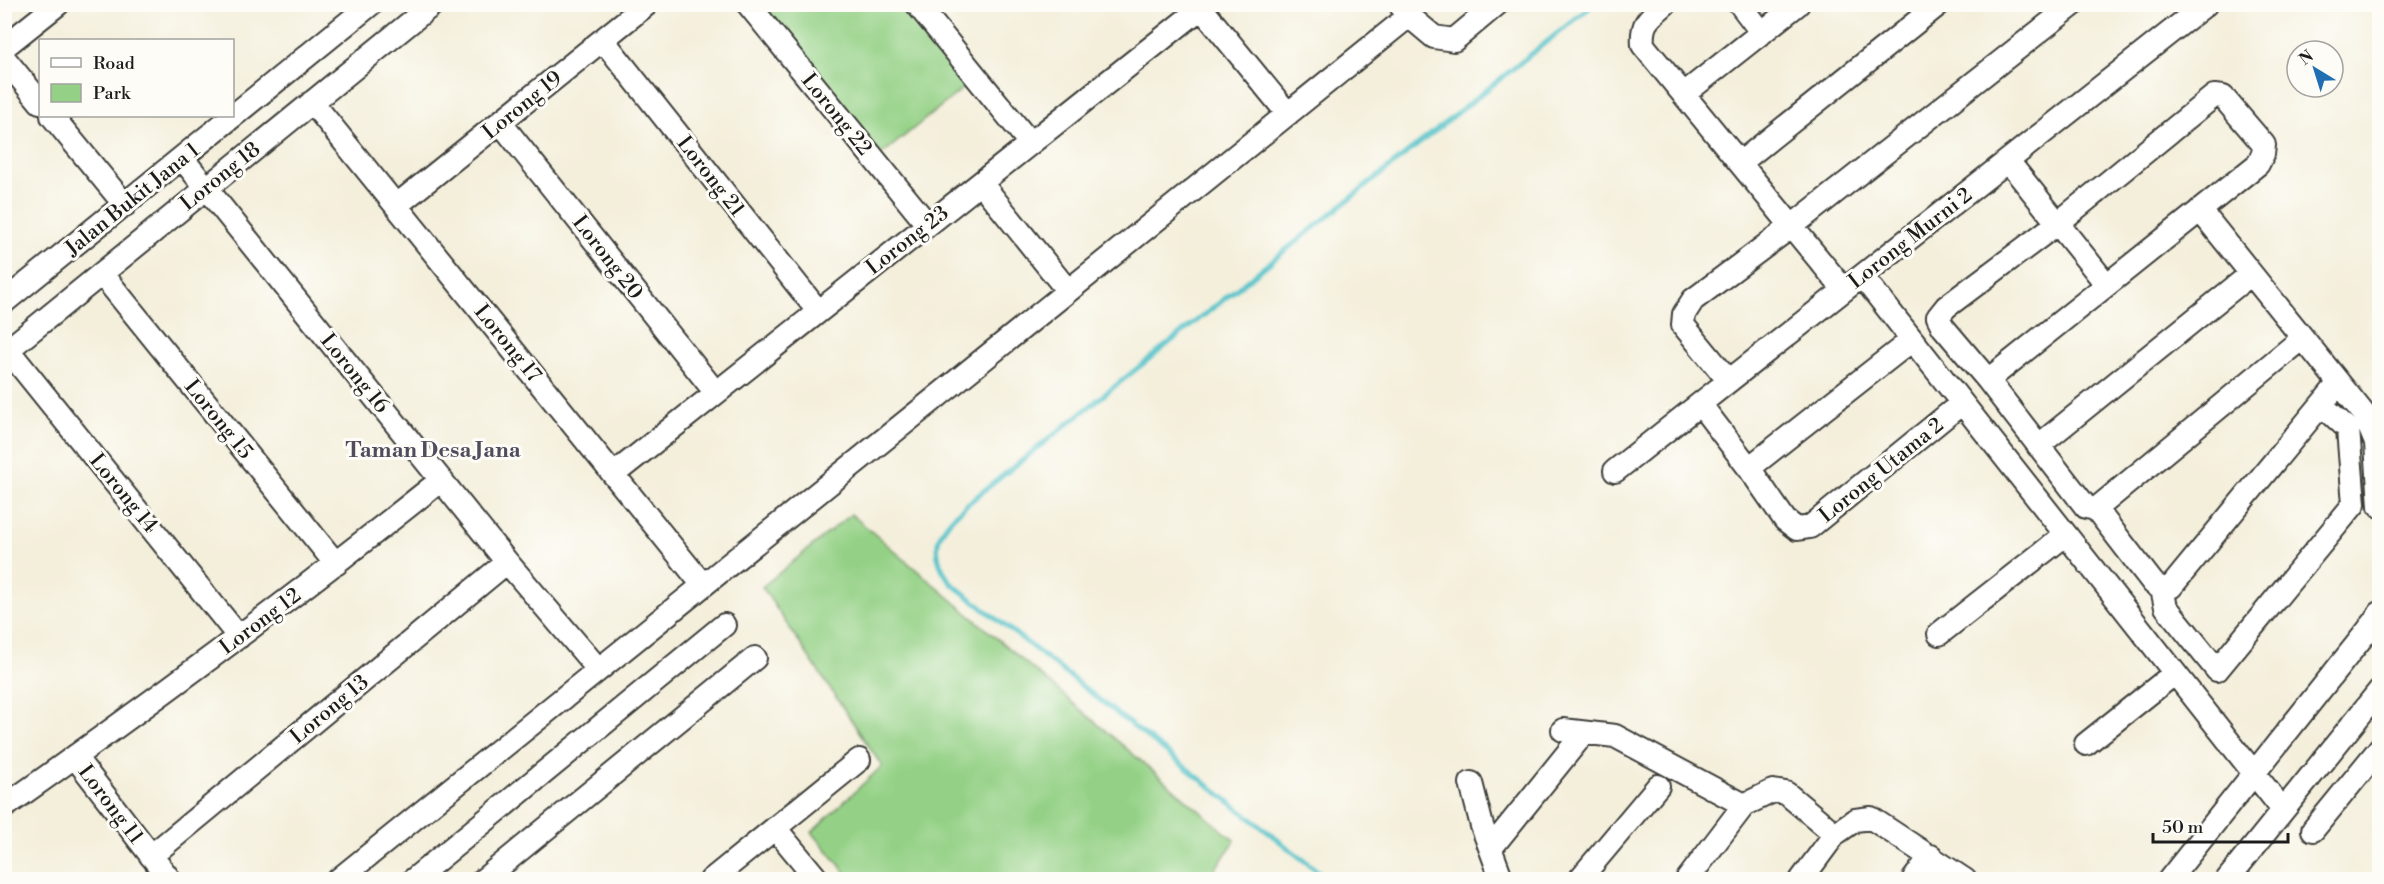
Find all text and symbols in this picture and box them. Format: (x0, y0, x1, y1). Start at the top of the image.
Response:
legend (39, 39, 234, 117)
north arrow (2285, 39, 2345, 99)
text: N (2295, 46, 2318, 70)
text: Road (93, 52, 136, 75)
street label: Lorong 19 (478, 66, 568, 146)
street label: Lorong 22 (795, 68, 877, 161)
text: Park (93, 82, 132, 105)
street label: Lorong 21 (671, 131, 750, 222)
street label: Lorong 18 (175, 137, 266, 217)
street label: Jalan Bukit Jana 1 (59, 138, 205, 263)
street label: Lorong Murni 2 (1844, 182, 1978, 295)
street label: Lorong 23 (861, 200, 954, 281)
street label: Lorong 20 (566, 210, 648, 305)
street label: Lorong 17 (468, 299, 547, 388)
street label: Lorong 16 (314, 329, 394, 419)
street label: Lorong 15 (178, 375, 258, 465)
street label: Lorong Utama 2 (1814, 413, 1949, 529)
district label: Taman Desa Jana (345, 437, 522, 464)
street label: Lorong 14 (83, 449, 163, 539)
street label: Lorong 12 (215, 583, 307, 661)
street label: Lorong 13 (285, 669, 374, 750)
street label: Lorong 11 (72, 760, 149, 849)
scale bar (2153, 806, 2288, 844)
text: 50 m (2162, 816, 2204, 839)

